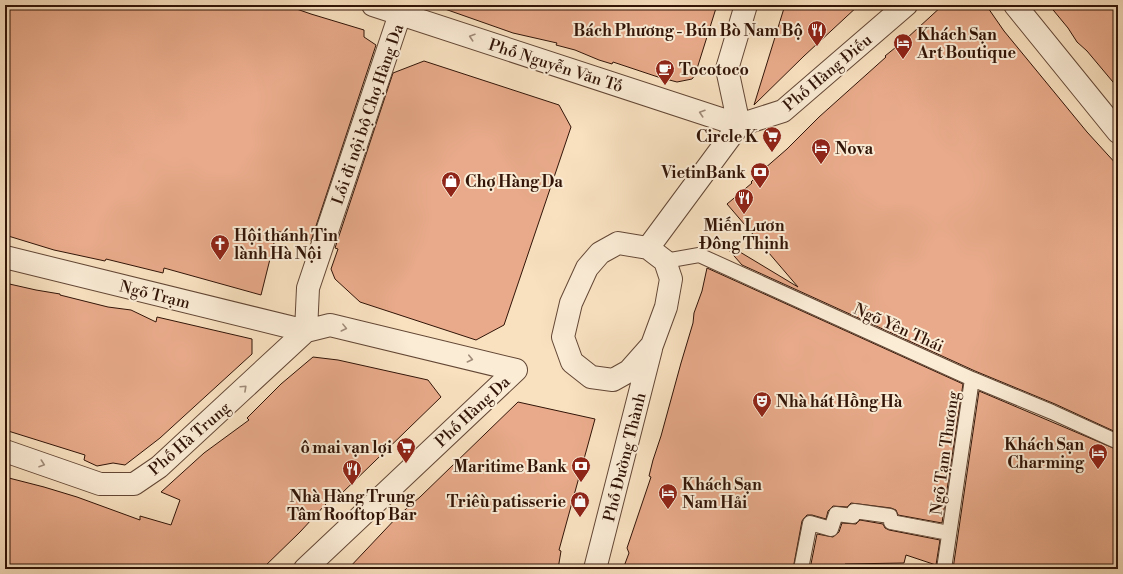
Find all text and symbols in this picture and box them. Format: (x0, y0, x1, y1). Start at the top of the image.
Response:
restaurant icon: Bách Phương - Bún Bò Nam Bộ (806, 19, 828, 47)
street label: Lối đi nội bộ Chợ Hàng Da (328, 21, 409, 207)
place label: Bách Phương - Bún Bò Nam Bộ (573, 21, 803, 41)
place label: Khách Sạn Art Boutique (916, 25, 1016, 63)
street label: Phố Hàng Điếu (779, 30, 876, 116)
hotel icon: Khách Sạn Art Boutique (892, 32, 914, 60)
one-way arrow (469, 33, 476, 42)
street label: Phố Nguyễn Văn Tố (486, 35, 626, 97)
cafe icon: Tocotoco (654, 58, 676, 86)
place label: Tocotoco (679, 60, 749, 80)
one-way arrow (699, 109, 706, 118)
supermarket icon: Circle K (761, 125, 783, 153)
place label: Circle K (696, 127, 759, 147)
hotel icon: Nova (810, 137, 832, 165)
place label: Nova (835, 139, 873, 159)
bank icon: VietinBank (749, 161, 771, 189)
place label: VietinBank (660, 163, 747, 183)
shop icon: Chợ Hàng Da (440, 170, 462, 198)
place label: Chợ Hàng Da (465, 172, 563, 192)
restaurant icon: Miến Lươn Đông Thịnh (733, 187, 755, 215)
place label: Miến Lươn Đông Thịnh (698, 216, 789, 254)
place label: Hội thánh Tin lành Hà Nội (234, 226, 338, 264)
church icon: Hội thánh Tin lành Hà Nội (209, 233, 231, 261)
street label: Ngõ Trạm (117, 277, 192, 313)
street label: Ngõ Yên Thái (850, 299, 947, 357)
one-way arrow (341, 324, 347, 332)
one-way arrow (467, 355, 473, 363)
street label: Phố Hàng Da (431, 371, 515, 452)
one-way arrow (240, 386, 247, 393)
street label: Ngõ Tạm Thương (926, 389, 964, 516)
street label: Phố Đường Thành (599, 390, 651, 524)
theatre icon: Nhà hát Hồng Hà (751, 390, 773, 418)
place label: Nhà hát Hồng Hà (776, 392, 903, 412)
street label: Phố Hà Trung (145, 397, 235, 480)
place label: Khách Sạn Charming (1004, 435, 1085, 473)
supermarket icon: ô mai vạn lợi (395, 436, 417, 464)
place label: ô mai vạn lợi (300, 438, 392, 458)
hotel icon: Khách Sạn Charming (1087, 442, 1109, 470)
bank icon: Maritime Bank (570, 455, 592, 483)
place label: Maritime Bank (453, 457, 568, 477)
restaurant icon: Nhà Hàng Trung Tâm Rooftop Bar (341, 458, 363, 486)
one-way arrow (38, 459, 45, 467)
place label: Khách Sạn Nam Hải (682, 475, 762, 513)
hotel icon: Khách Sạn Nam Hải (657, 482, 679, 510)
place label: Nhà Hàng Trung Tâm Rooftop Bar (287, 487, 417, 525)
shop icon: Triêù patisserie (569, 490, 591, 518)
place label: Triêù patisserie (447, 492, 566, 512)

